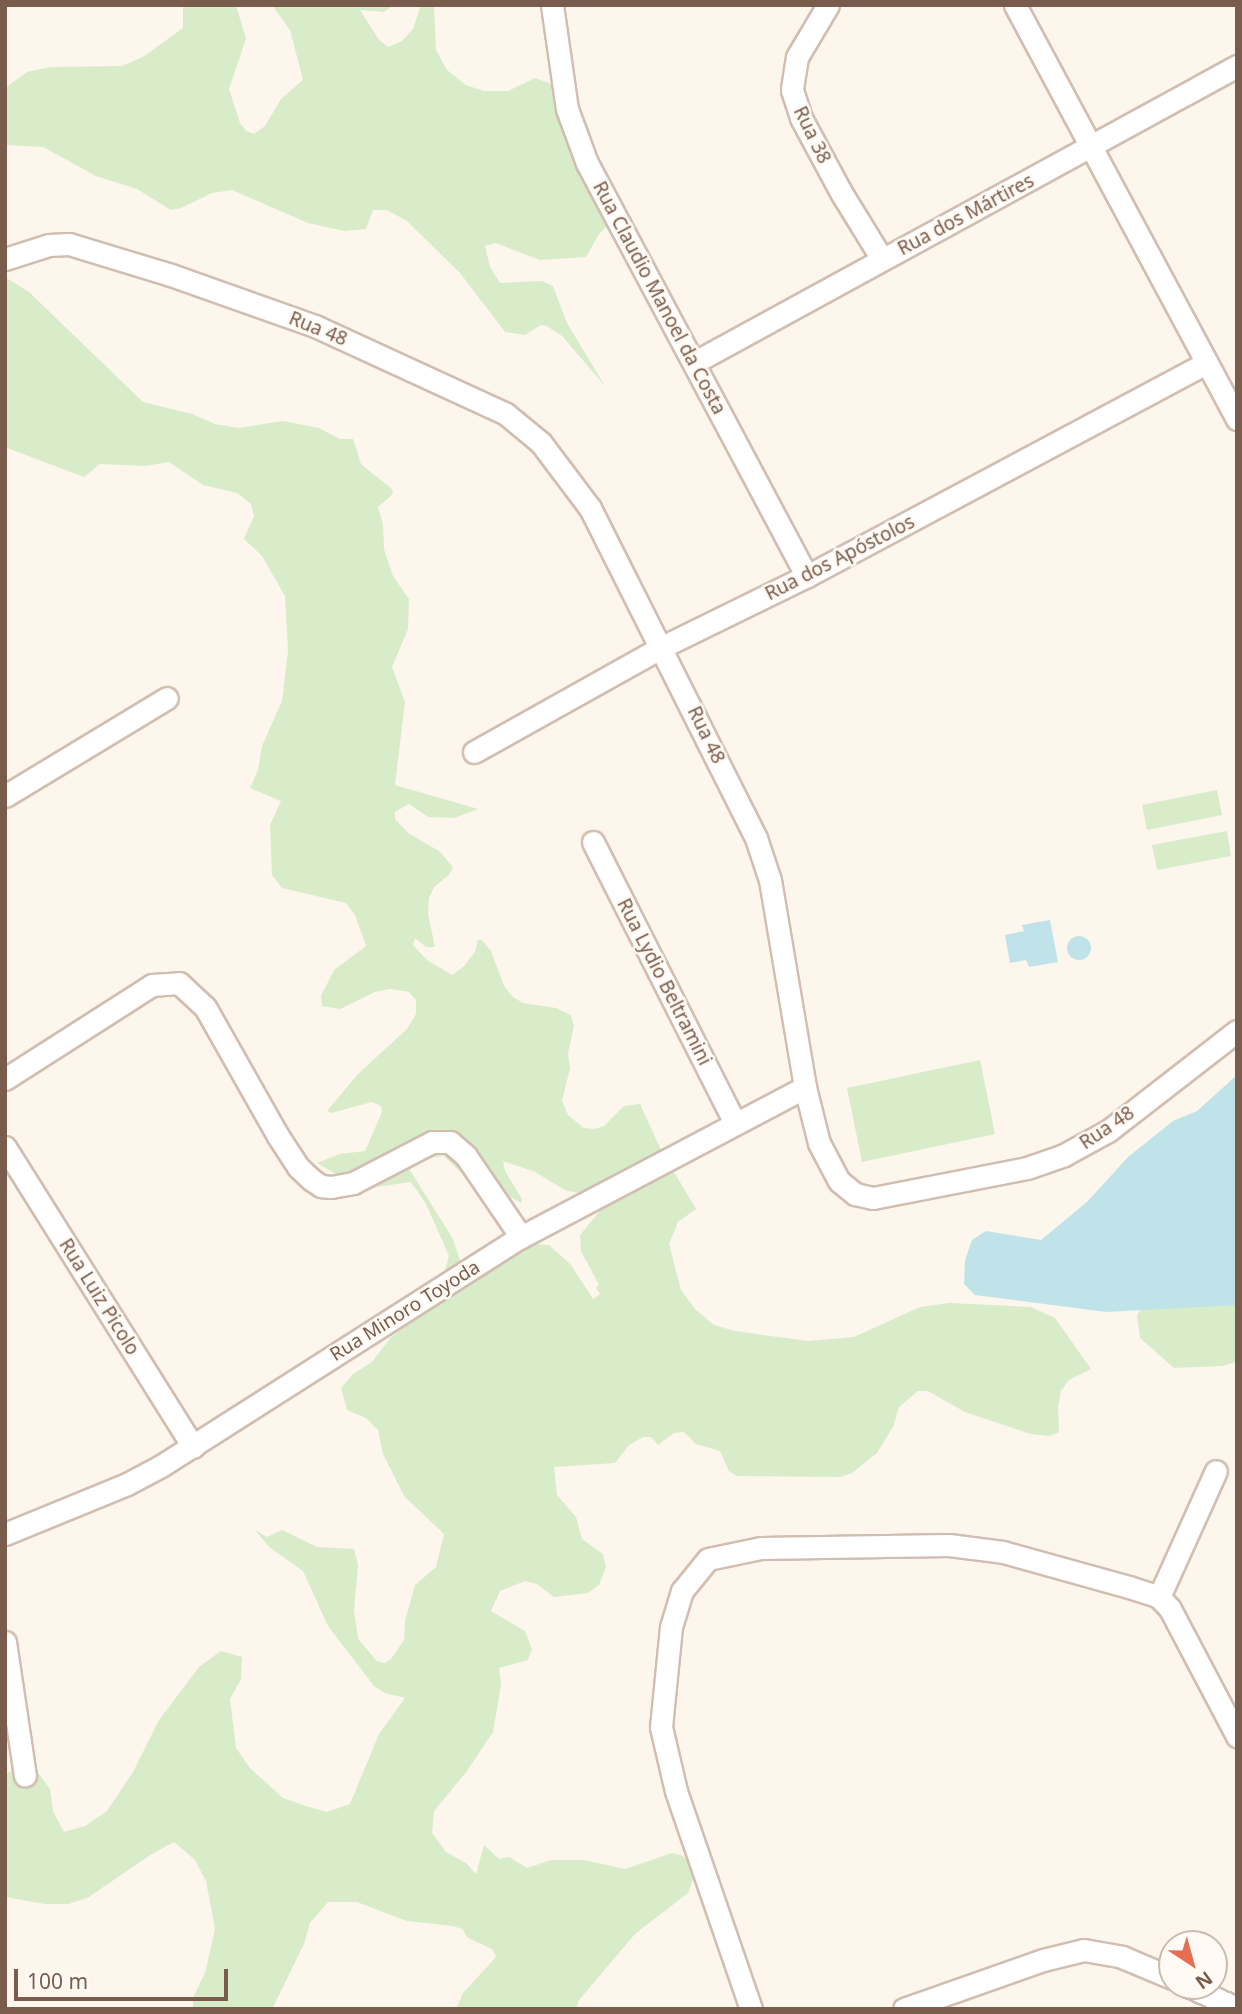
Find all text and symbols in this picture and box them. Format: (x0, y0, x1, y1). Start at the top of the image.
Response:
street label: Rua 38 (788, 103, 836, 167)
street label: Rua dos Mártires (894, 169, 1038, 261)
street label: Rua Claudio Manoel da Costa (588, 178, 730, 418)
street label: Rua 48 (285, 307, 351, 351)
street label: Rua dos Apóstolos (761, 510, 919, 606)
street label: Rua 48 (682, 703, 730, 767)
street label: Rua Lydio Beltramini (612, 895, 716, 1069)
street label: Rua 48 (1075, 1102, 1139, 1154)
street label: Rua Luiz Picolo (54, 1235, 144, 1359)
street label: Rua Minoro Toyoda (326, 1256, 484, 1366)
north arrow (1158, 1930, 1228, 2000)
scale bar (18, 1954, 231, 1998)
text: N (1190, 1965, 1218, 1995)
text: 100 m (27, 1967, 88, 1995)

